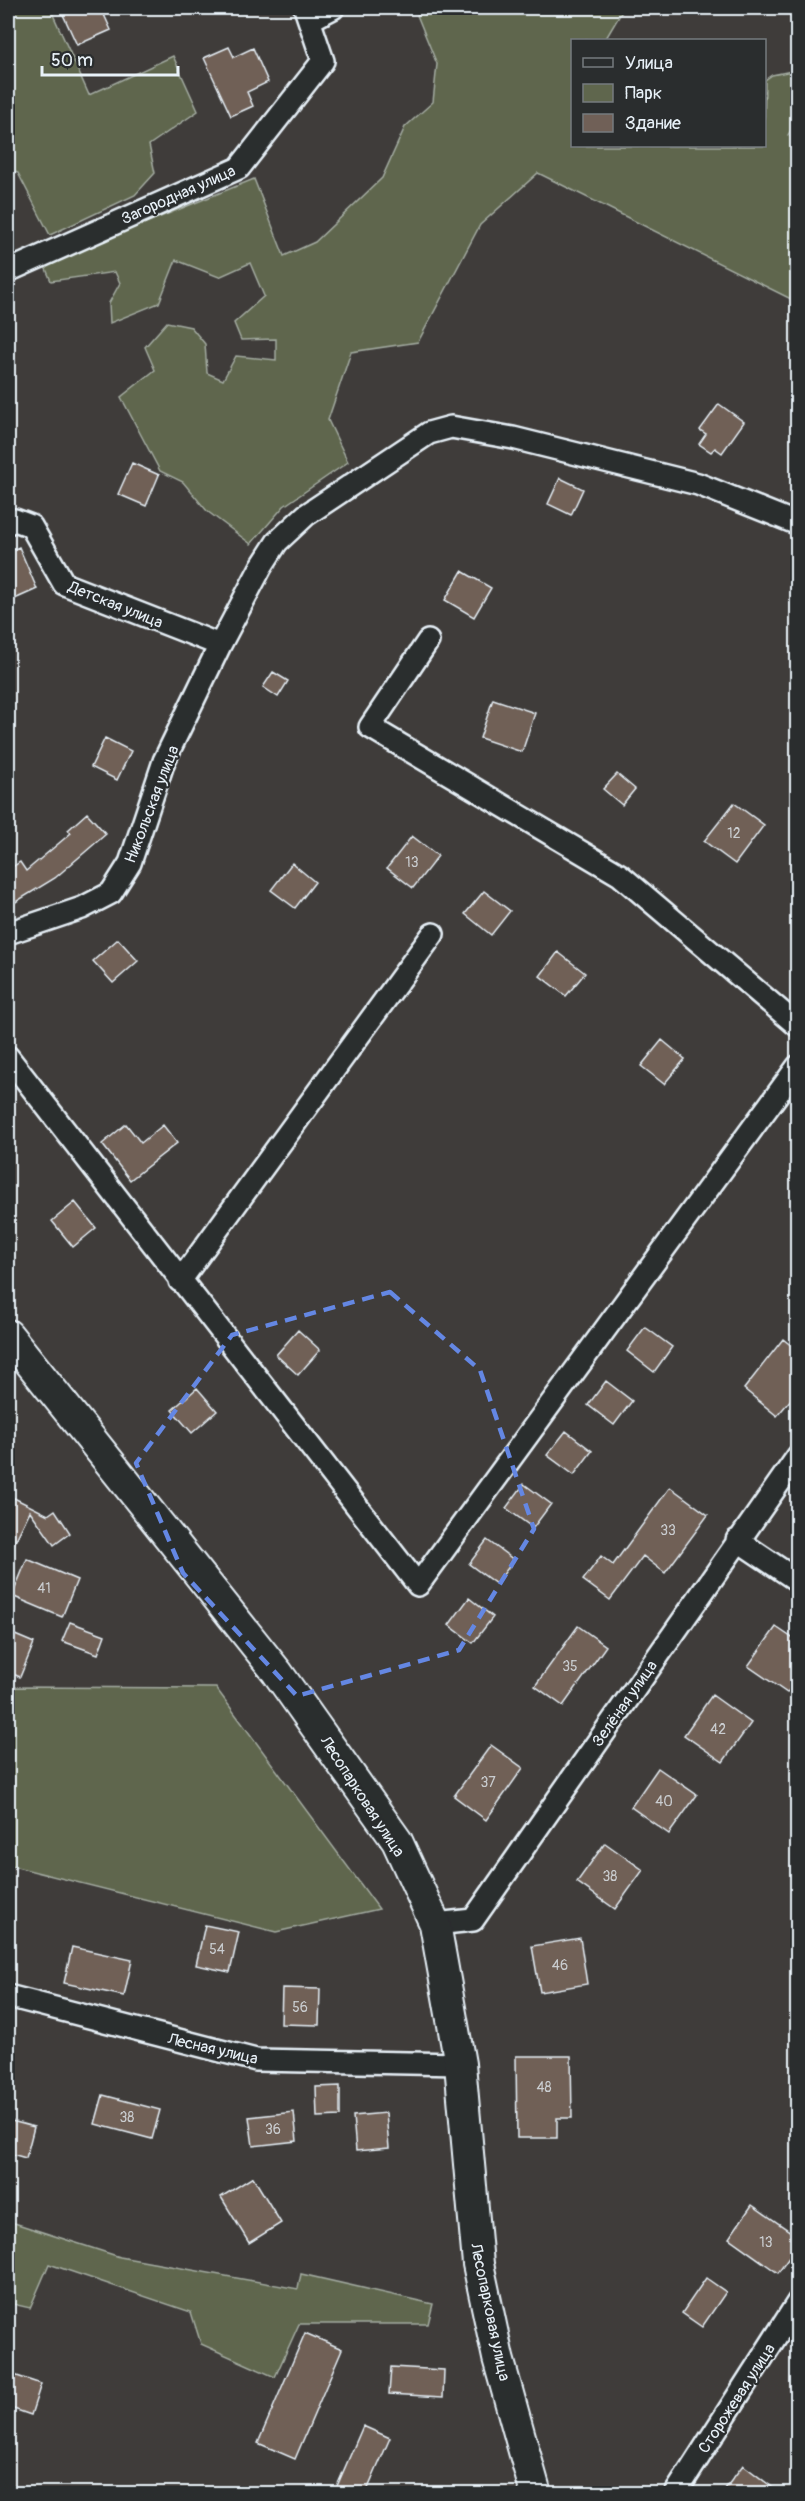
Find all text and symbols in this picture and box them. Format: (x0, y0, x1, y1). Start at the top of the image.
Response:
scale bar (42, 39, 178, 77)
legend (571, 39, 766, 147)
text: 50 m (51, 49, 93, 72)
text: Улица (625, 52, 673, 75)
text: Парк (625, 82, 662, 105)
text: Здание (625, 112, 681, 135)
street label: Загородная улица (118, 161, 239, 229)
street label: Детская улица (65, 577, 166, 633)
street label: Никольская улица (120, 743, 184, 866)
house number: 12 (727, 825, 741, 842)
house number: 13 (405, 854, 419, 871)
house number: 33 (660, 1522, 676, 1539)
house number: 41 (37, 1580, 51, 1597)
street label: Зелёная улица (588, 1657, 662, 1751)
house number: 35 (562, 1658, 578, 1675)
house number: 42 (710, 1721, 726, 1738)
street label: Лесопарковая улица (315, 1731, 409, 1861)
house number: 37 (480, 1774, 496, 1791)
house number: 40 (655, 1793, 673, 1810)
house number: 38 (603, 1868, 617, 1885)
house number: 54 (209, 1941, 225, 1958)
house number: 46 (552, 1957, 568, 1974)
house number: 56 (292, 1999, 308, 2016)
street label: Лесная улица (165, 2029, 260, 2069)
house number: 48 (536, 2079, 552, 2096)
house number: 38 (120, 2109, 134, 2126)
house number: 36 (265, 2121, 281, 2138)
house number: 13 (759, 2234, 773, 2251)
street label: Лесопарковая улица (465, 2241, 514, 2383)
street label: Сторожевая улица (694, 2340, 780, 2457)

